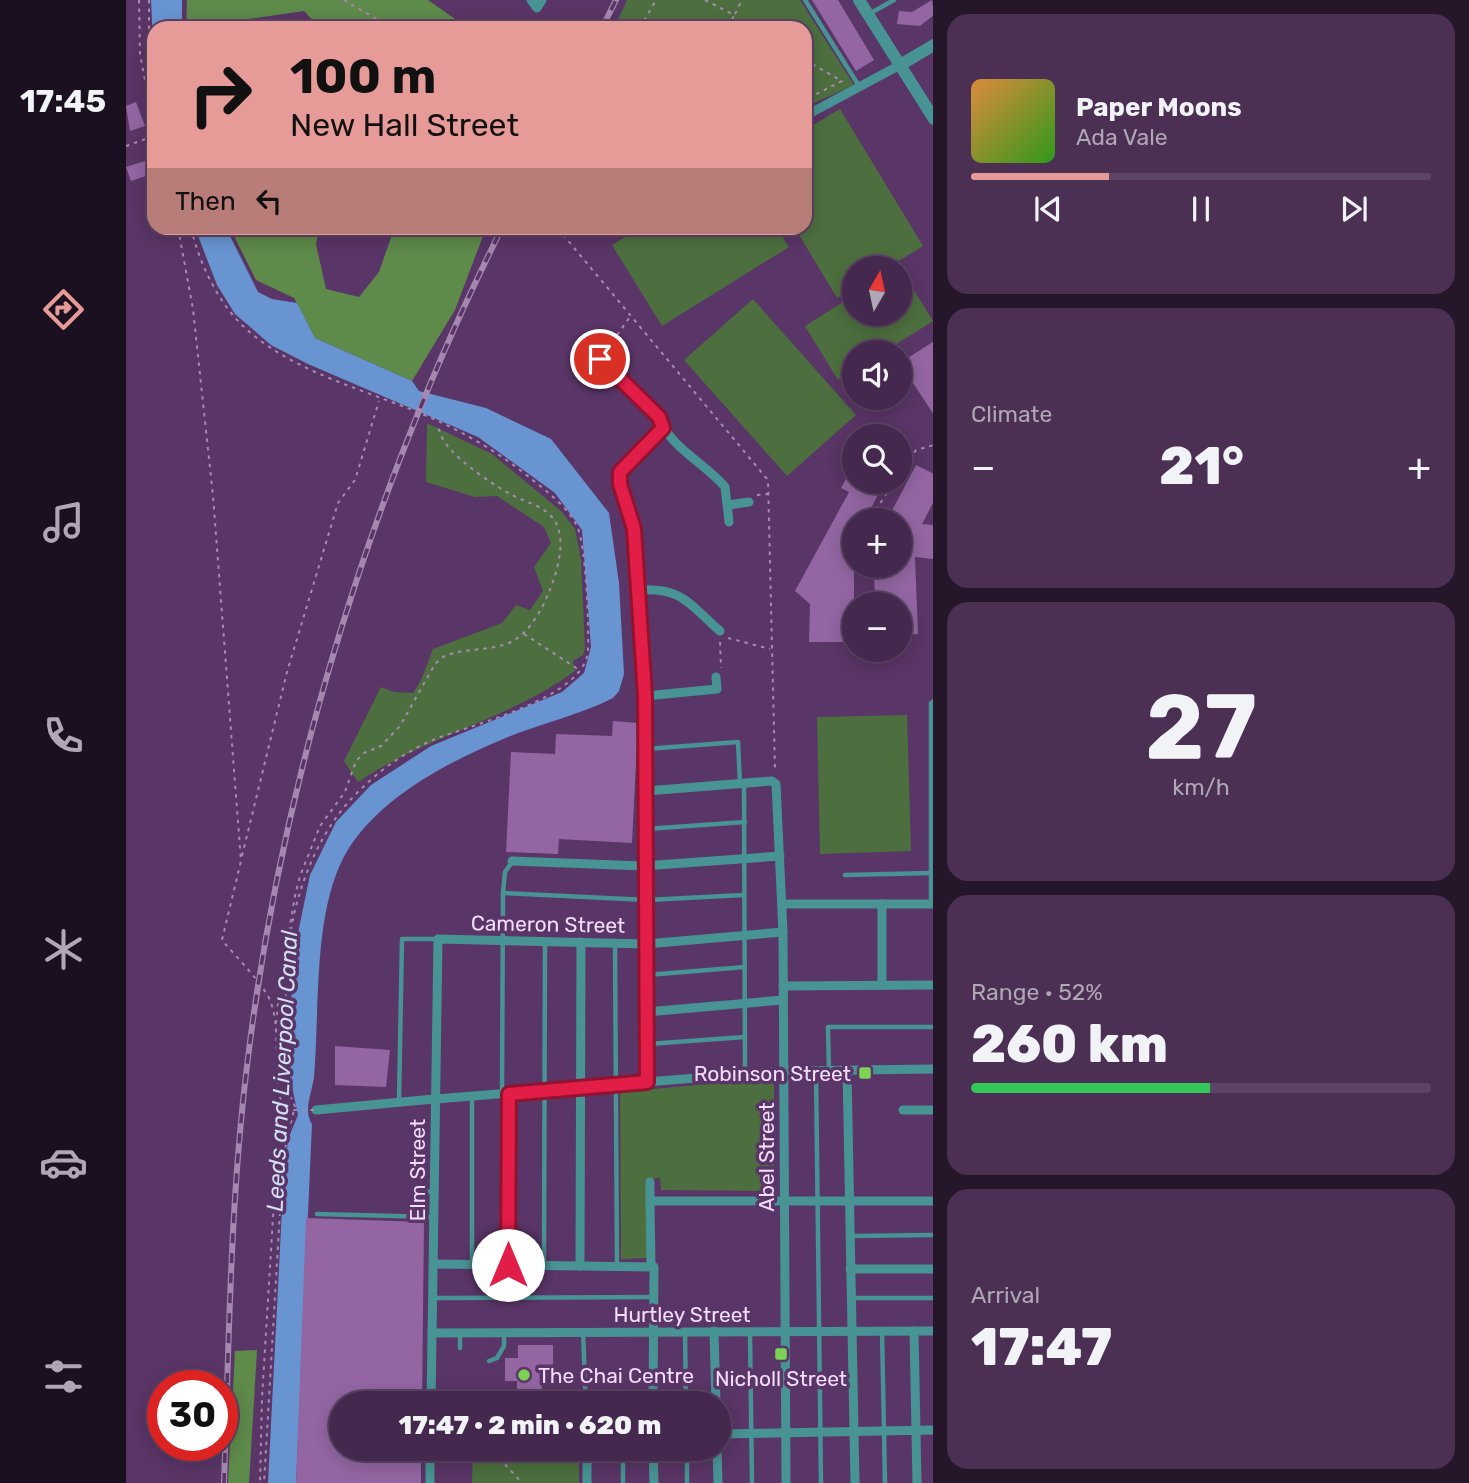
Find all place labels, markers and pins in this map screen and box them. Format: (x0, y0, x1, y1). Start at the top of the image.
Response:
pin (570, 329, 630, 389)
place label: Robinson Street (694, 1061, 851, 1086)
marker: Robinson Street (857, 1065, 873, 1081)
marker: Nicholl Street (773, 1346, 789, 1362)
place label: The Chai Centre (538, 1363, 694, 1388)
place label: Nicholl Street (715, 1366, 847, 1391)
marker: The Chai Centre (516, 1367, 532, 1383)

